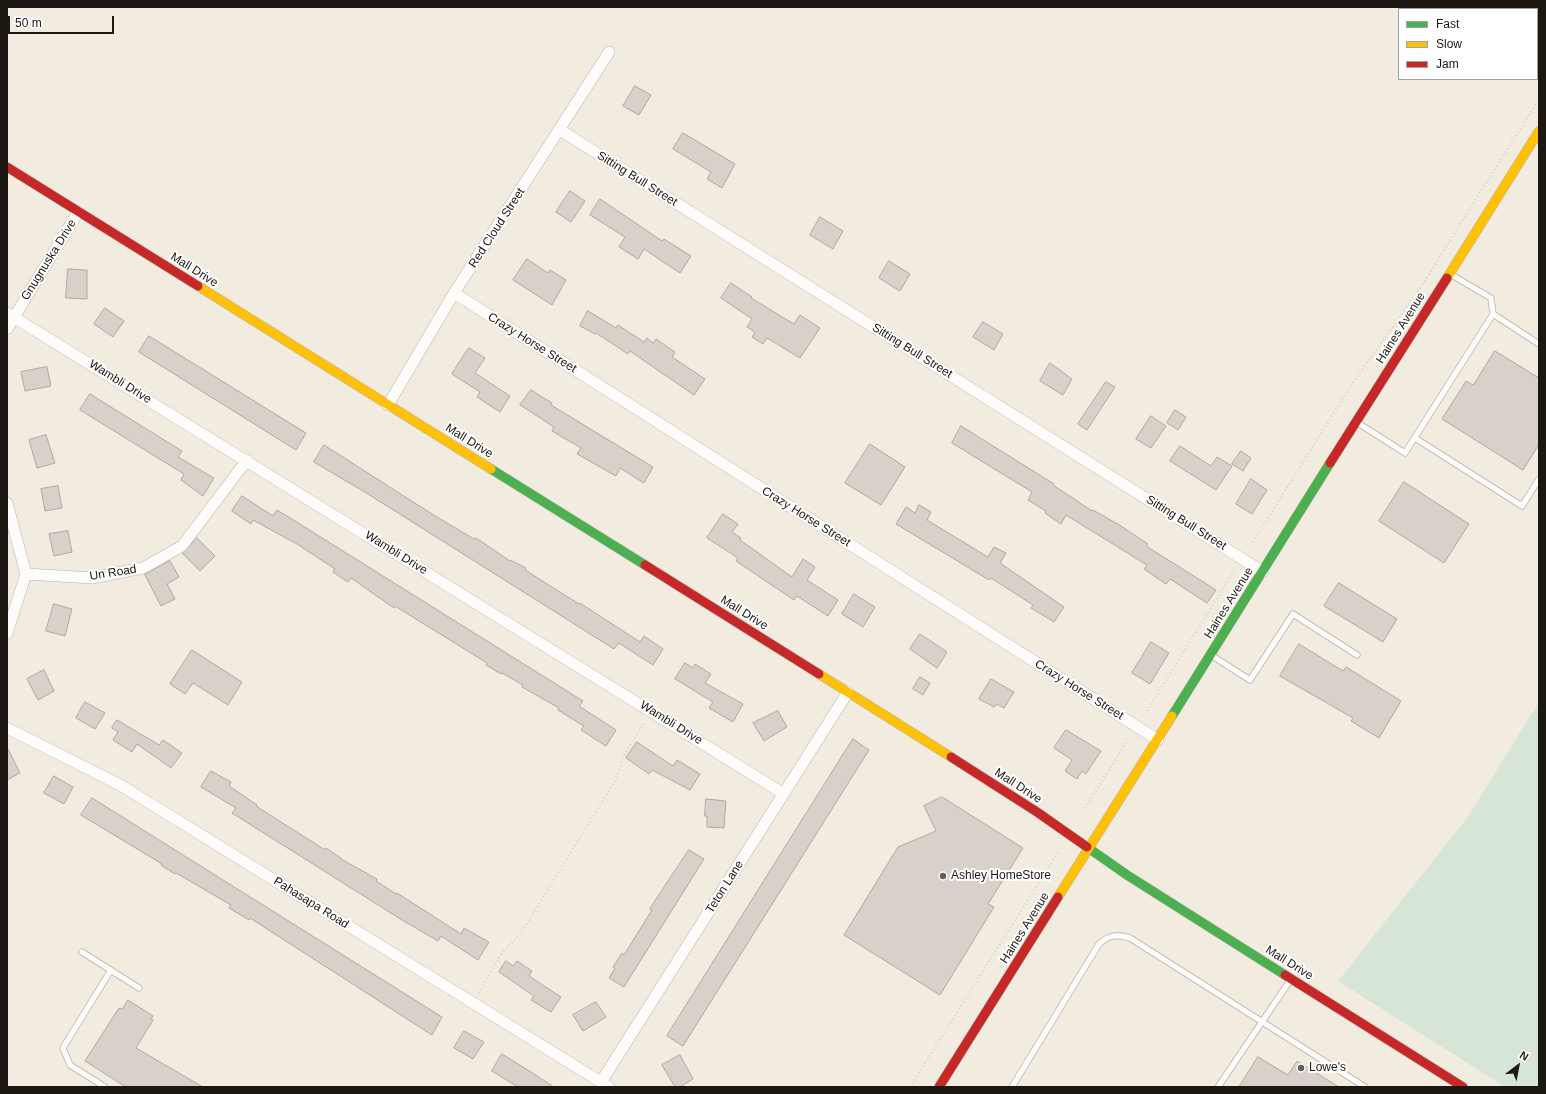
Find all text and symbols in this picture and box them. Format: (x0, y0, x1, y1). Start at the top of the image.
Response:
scale bar (10, 8, 116, 34)
legend (1398, 8, 1538, 80)
text: 50 m (15, 16, 42, 30)
text: Fast (1436, 17, 1459, 31)
text: Slow (1436, 37, 1462, 51)
text: Jam (1436, 57, 1459, 71)
street label: Sitting Bull Street (594, 149, 680, 209)
street label: Red Cloud Street (466, 185, 528, 271)
street label: Gnugnuska Drive (18, 217, 80, 303)
street label: Mall Drive (168, 250, 220, 290)
street label: Haines Avenue (1373, 290, 1429, 366)
street label: Crazy Horse Street (485, 310, 579, 376)
street label: Sitting Bull Street (869, 321, 955, 381)
street label: Wambli Drive (86, 357, 154, 407)
street label: Mall Drive (443, 421, 495, 461)
street label: Crazy Horse Street (759, 484, 853, 550)
street label: Sitting Bull Street (1143, 493, 1229, 553)
street label: Wambli Drive (362, 528, 430, 578)
street label: Un Road (88, 562, 138, 584)
street label: Haines Avenue (1201, 565, 1257, 641)
street label: Mall Drive (718, 593, 770, 633)
street label: Crazy Horse Street (1032, 657, 1126, 723)
street label: Wambli Drive (637, 698, 705, 748)
street label: Mall Drive (992, 765, 1044, 807)
street label: Teton Lane (703, 858, 747, 916)
place label: Ashley HomeStore (951, 869, 1051, 883)
marker: Ashley HomeStore (938, 871, 948, 881)
street label: Pahasapa Road (271, 874, 351, 932)
street label: Haines Avenue (997, 890, 1053, 966)
street label: Mall Drive (1263, 943, 1315, 983)
north arrow (1498, 1046, 1538, 1086)
text: N (1518, 1049, 1531, 1063)
place label: Lowe's (1309, 1061, 1346, 1075)
marker: Lowe's (1296, 1063, 1306, 1073)

